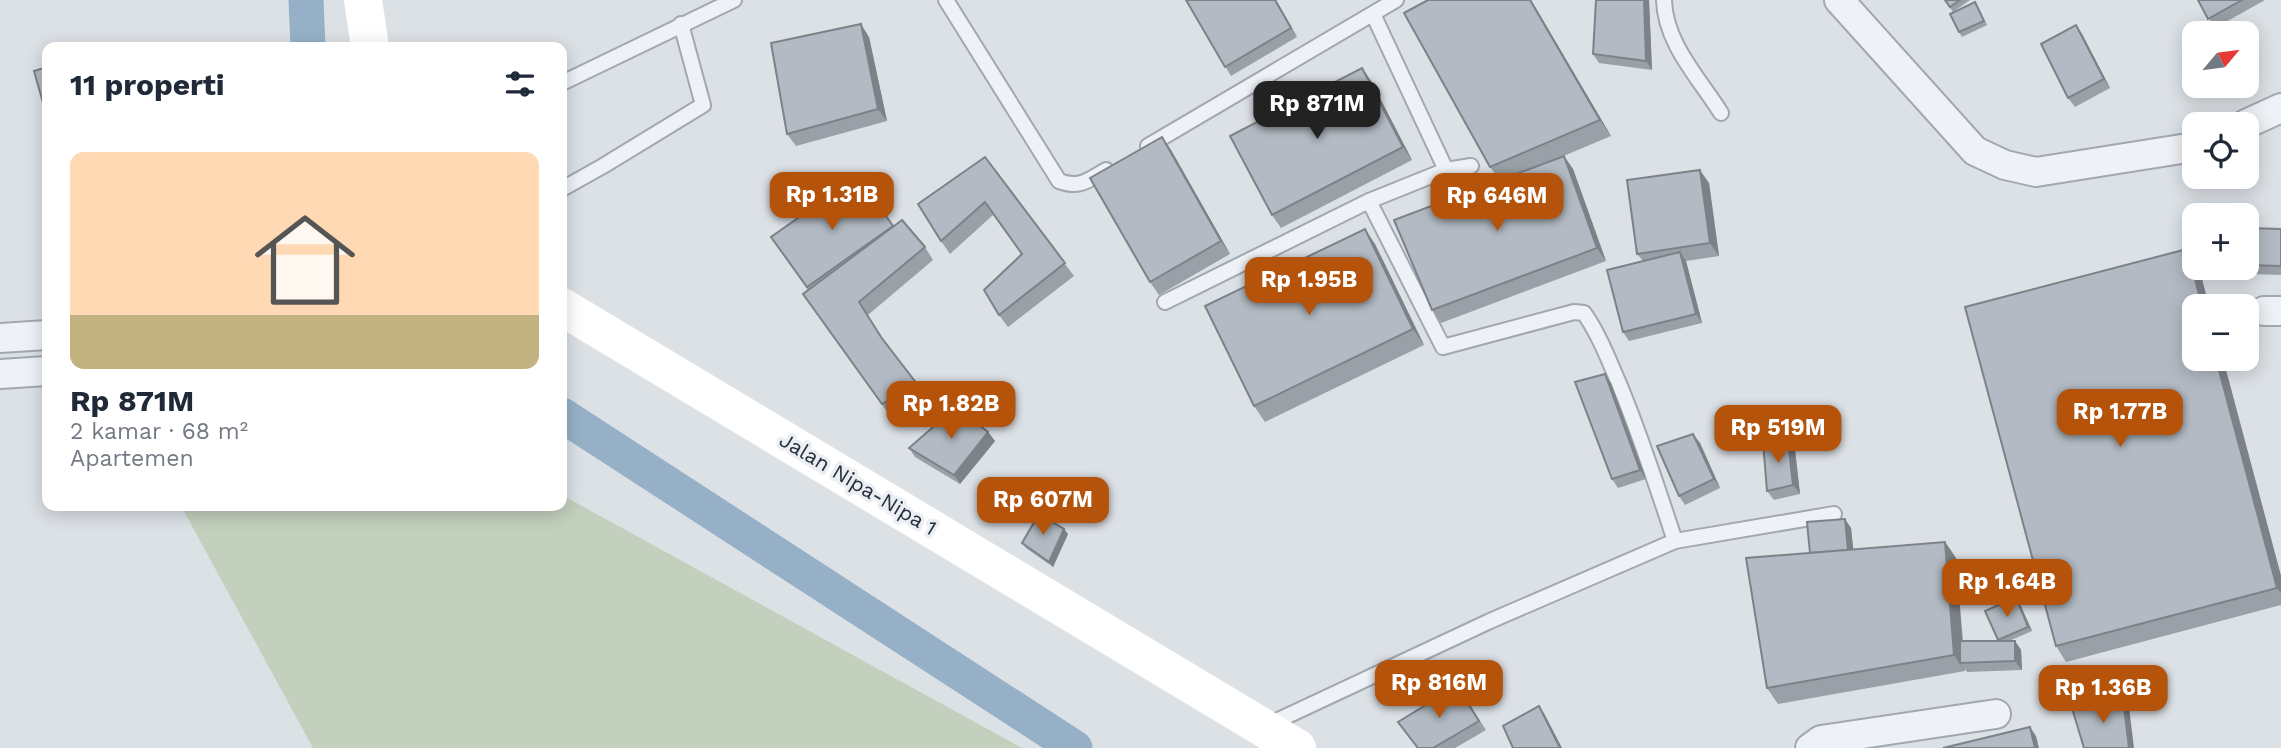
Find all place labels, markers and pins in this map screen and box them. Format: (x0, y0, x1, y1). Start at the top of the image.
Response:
pin: Rp 871M (1252, 82, 1382, 141)
pin: Rp 1.31B (760, 173, 904, 232)
pin: Rp 646M (1432, 174, 1562, 233)
pin: Rp 1.95B (1237, 258, 1381, 317)
pin: Rp 1.82B (879, 382, 1023, 441)
pin: Rp 1.77B (2048, 390, 2192, 449)
pin: Rp 519M (1713, 406, 1843, 465)
pin: Rp 607M (978, 477, 1108, 537)
pin: Rp 1.64B (1935, 560, 2079, 619)
pin: Rp 816M (1374, 660, 1504, 720)
pin: Rp 1.36B (2031, 666, 2175, 725)

